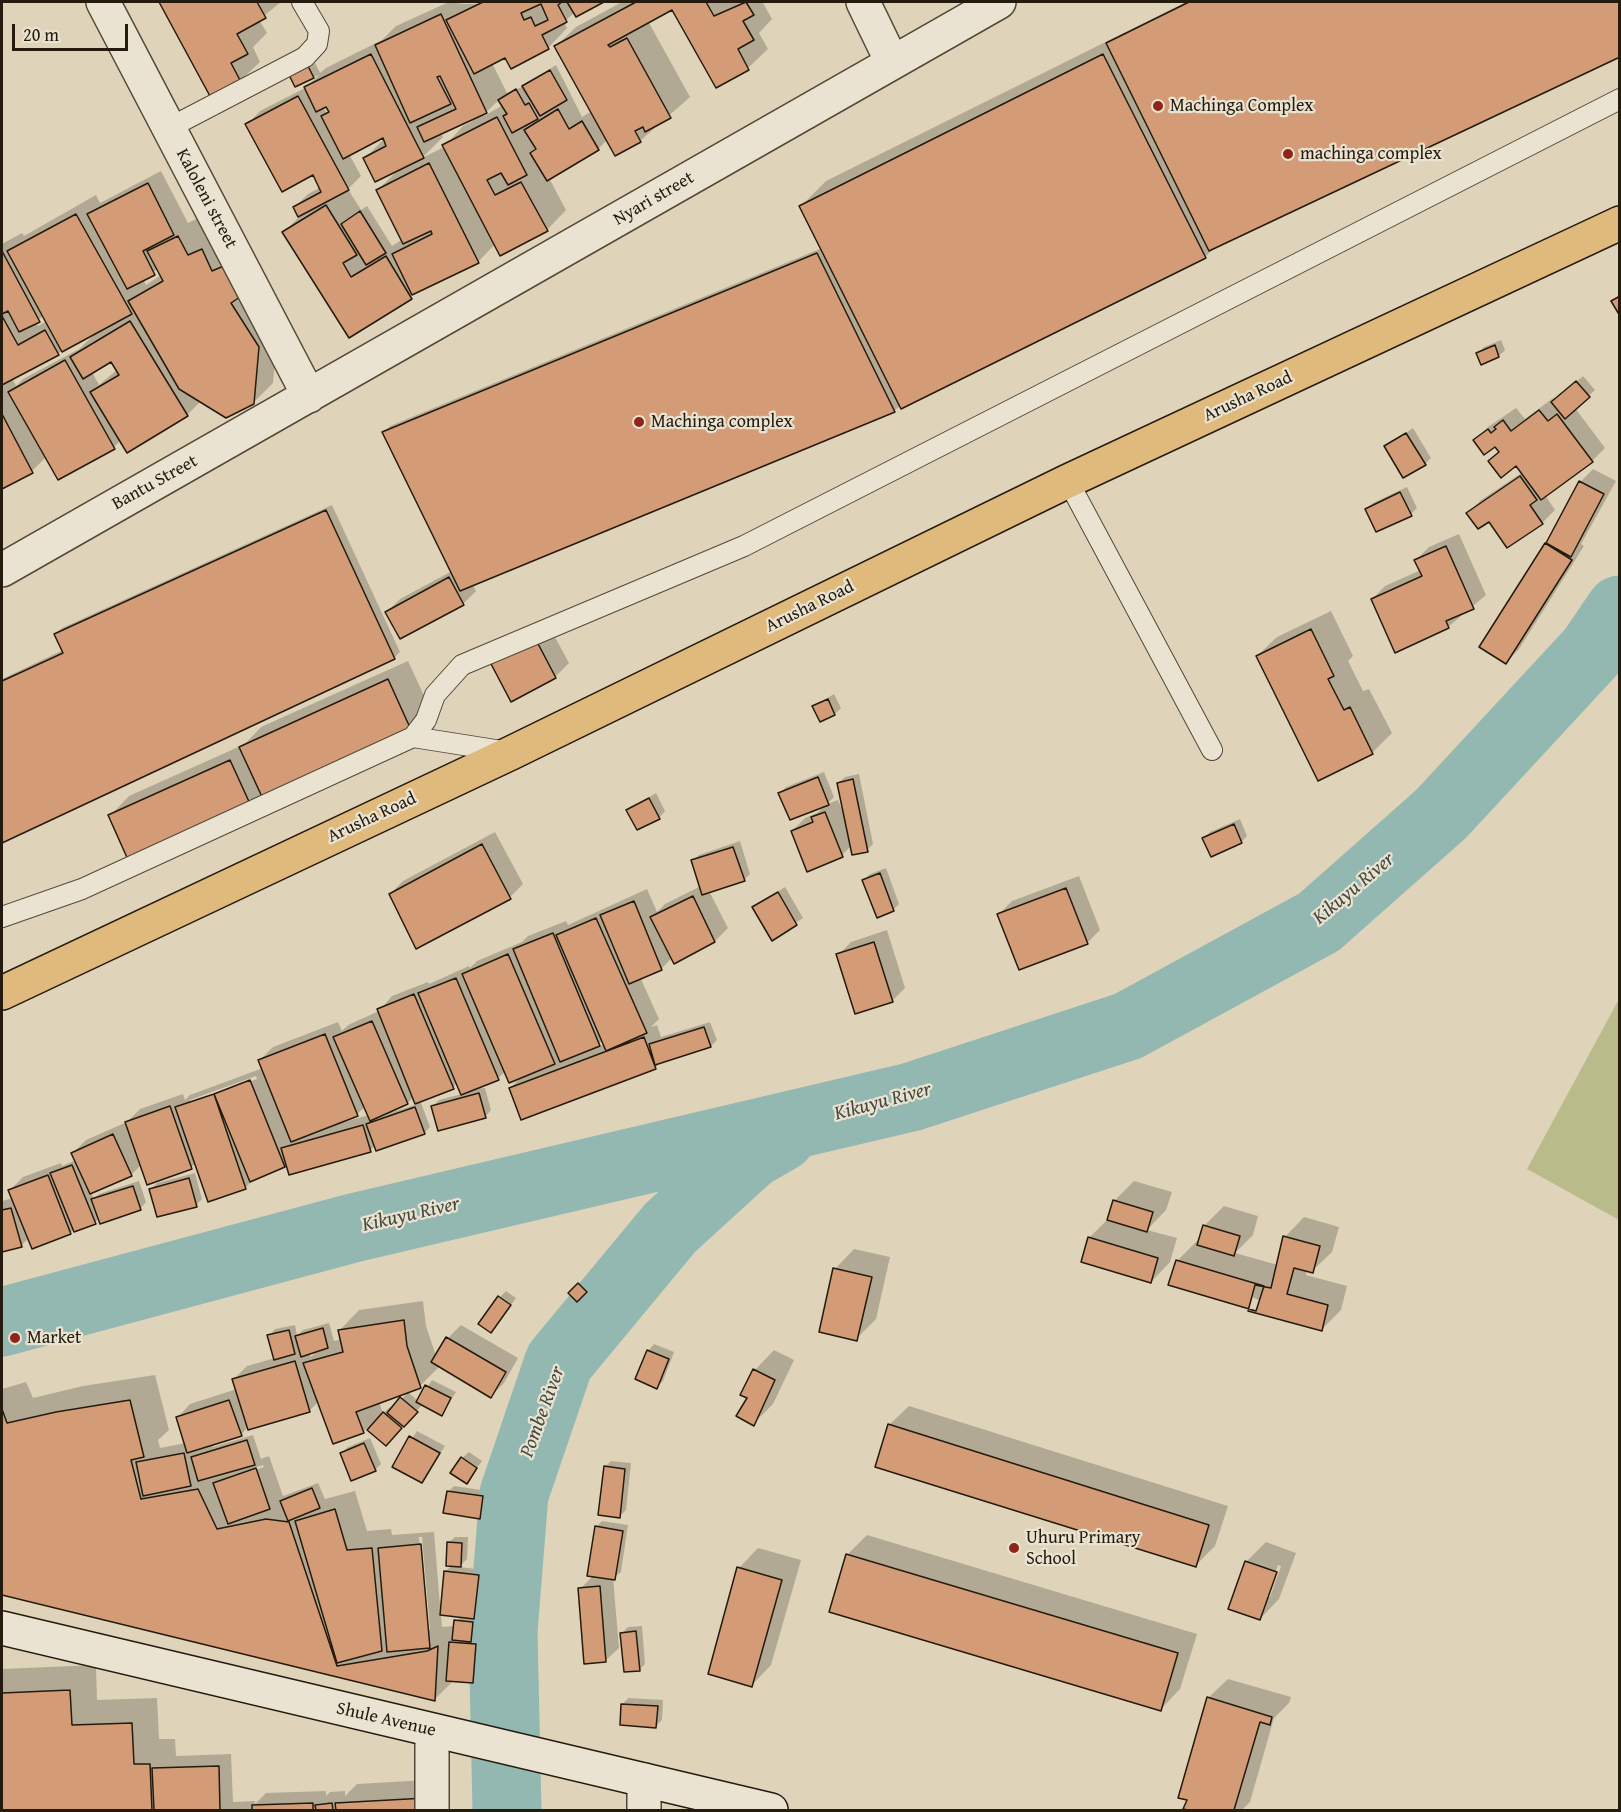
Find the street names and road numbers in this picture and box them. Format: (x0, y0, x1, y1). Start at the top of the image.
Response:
street label: Kaloleni street (171, 145, 241, 253)
street label: Nyari street (610, 167, 698, 231)
street label: Arusha Road (1200, 367, 1296, 427)
street label: Bantu Street (108, 451, 202, 515)
street label: Arusha Road (762, 576, 858, 638)
street label: Arusha Road (324, 788, 420, 848)
street label: Shule Avenue (334, 1698, 438, 1742)

